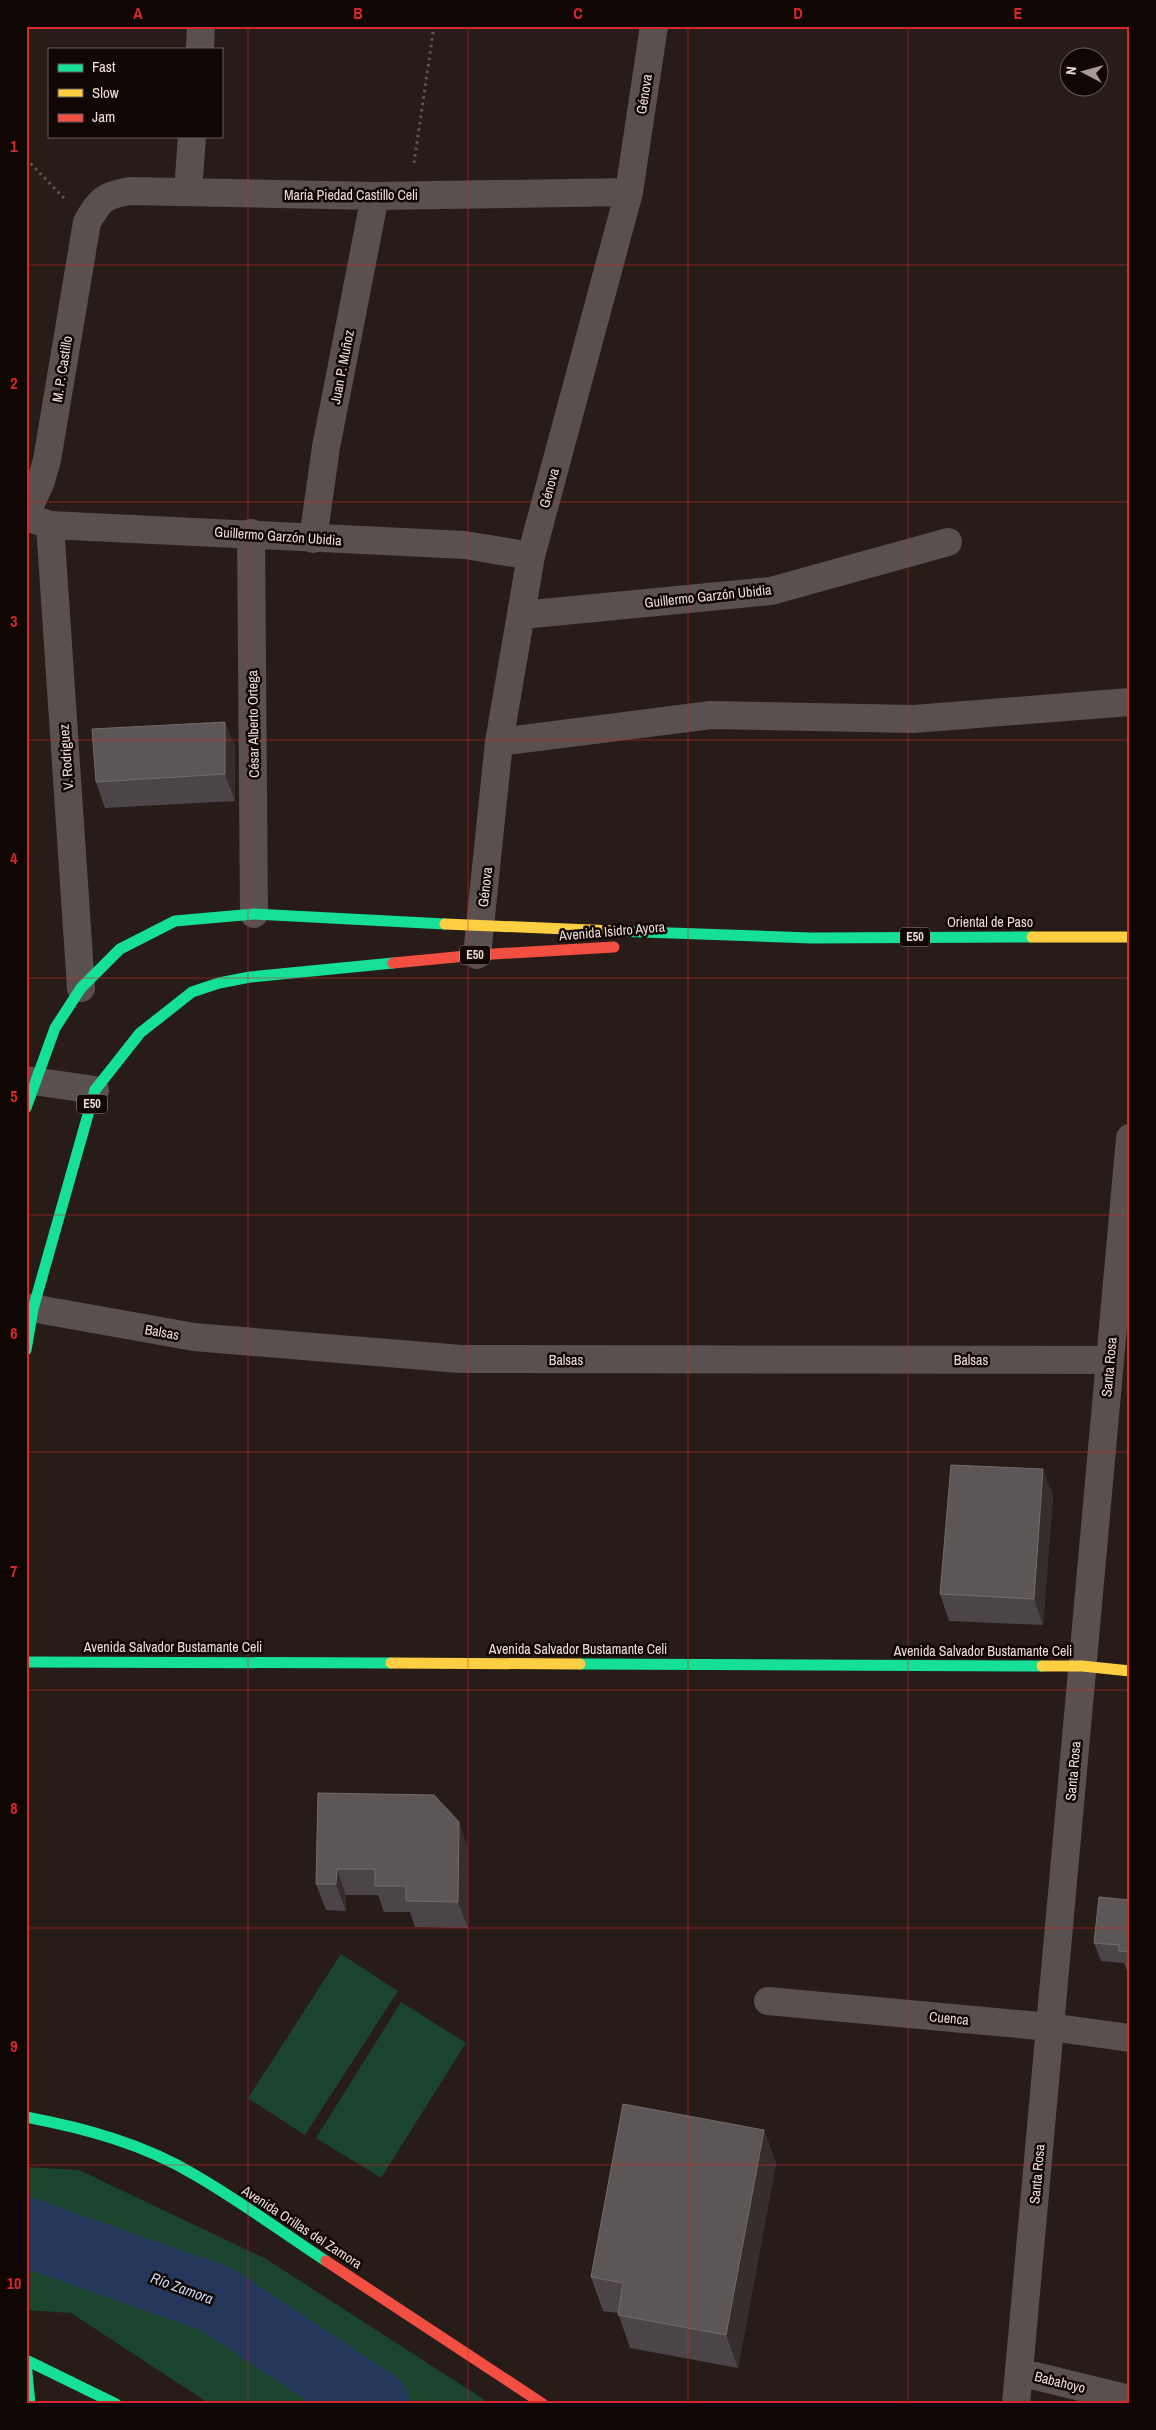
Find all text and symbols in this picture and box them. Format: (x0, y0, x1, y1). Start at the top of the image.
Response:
text: A (133, 2, 143, 24)
text: B (353, 2, 363, 24)
text: C (573, 2, 583, 24)
text: D (793, 2, 803, 24)
text: E (1014, 2, 1023, 24)
legend (48, 48, 222, 138)
north arrow (1058, 48, 1108, 98)
text: Fast (92, 56, 116, 77)
text: N (1062, 66, 1080, 76)
street label: Génova (632, 72, 656, 115)
text: Slow (92, 82, 119, 103)
text: Jam (92, 106, 115, 127)
text: 1 (10, 135, 18, 157)
street label: María Piedad Castillo Celi (284, 186, 418, 204)
street label: Juan P. Muñoz (326, 328, 358, 406)
street label: M. P. Castillo (48, 335, 76, 403)
text: 2 (10, 372, 18, 394)
street label: Génova (535, 466, 563, 510)
street label: Guillermo Garzón Ubidia (214, 523, 343, 549)
street label: Guillermo Garzón Ubidia (644, 580, 773, 612)
text: 3 (10, 610, 18, 632)
street label: César Alberto Ortega (243, 669, 263, 778)
street label: V. Rodríguez (55, 723, 77, 791)
text: 4 (10, 847, 18, 869)
street label: Génova (474, 865, 496, 908)
street label: Oriental de Paso (947, 913, 1033, 931)
street label: Avenida Isidro Ayora (557, 917, 666, 945)
road number: E50 (900, 928, 930, 946)
road number: E50 (460, 946, 490, 964)
text: 5 (10, 1085, 18, 1107)
road number: E50 (77, 1094, 107, 1114)
street label: Balsas (143, 1320, 181, 1344)
text: 6 (10, 1322, 18, 1344)
street label: Santa Rosa (1097, 1336, 1121, 1398)
street label: Balsas (549, 1351, 583, 1369)
street label: Balsas (954, 1351, 988, 1369)
text: 7 (10, 1560, 18, 1582)
street label: Avenida Salvador Bustamante Celi (83, 1638, 262, 1656)
street label: Avenida Salvador Bustamante Celi (488, 1640, 667, 1658)
street label: Avenida Salvador Bustamante Celi (893, 1642, 1072, 1660)
street label: Santa Rosa (1061, 1740, 1085, 1802)
text: 8 (10, 1797, 18, 1819)
street label: Cuenca (929, 2007, 970, 2029)
text: 9 (10, 2035, 18, 2057)
street label: Santa Rosa (1025, 2143, 1049, 2205)
street label: Avenida Orillas del Zamora (238, 2181, 366, 2273)
water label: Río Zamora (148, 2267, 216, 2309)
text: 10 (7, 2272, 21, 2294)
street label: Babahoyo (1033, 2367, 1087, 2397)

